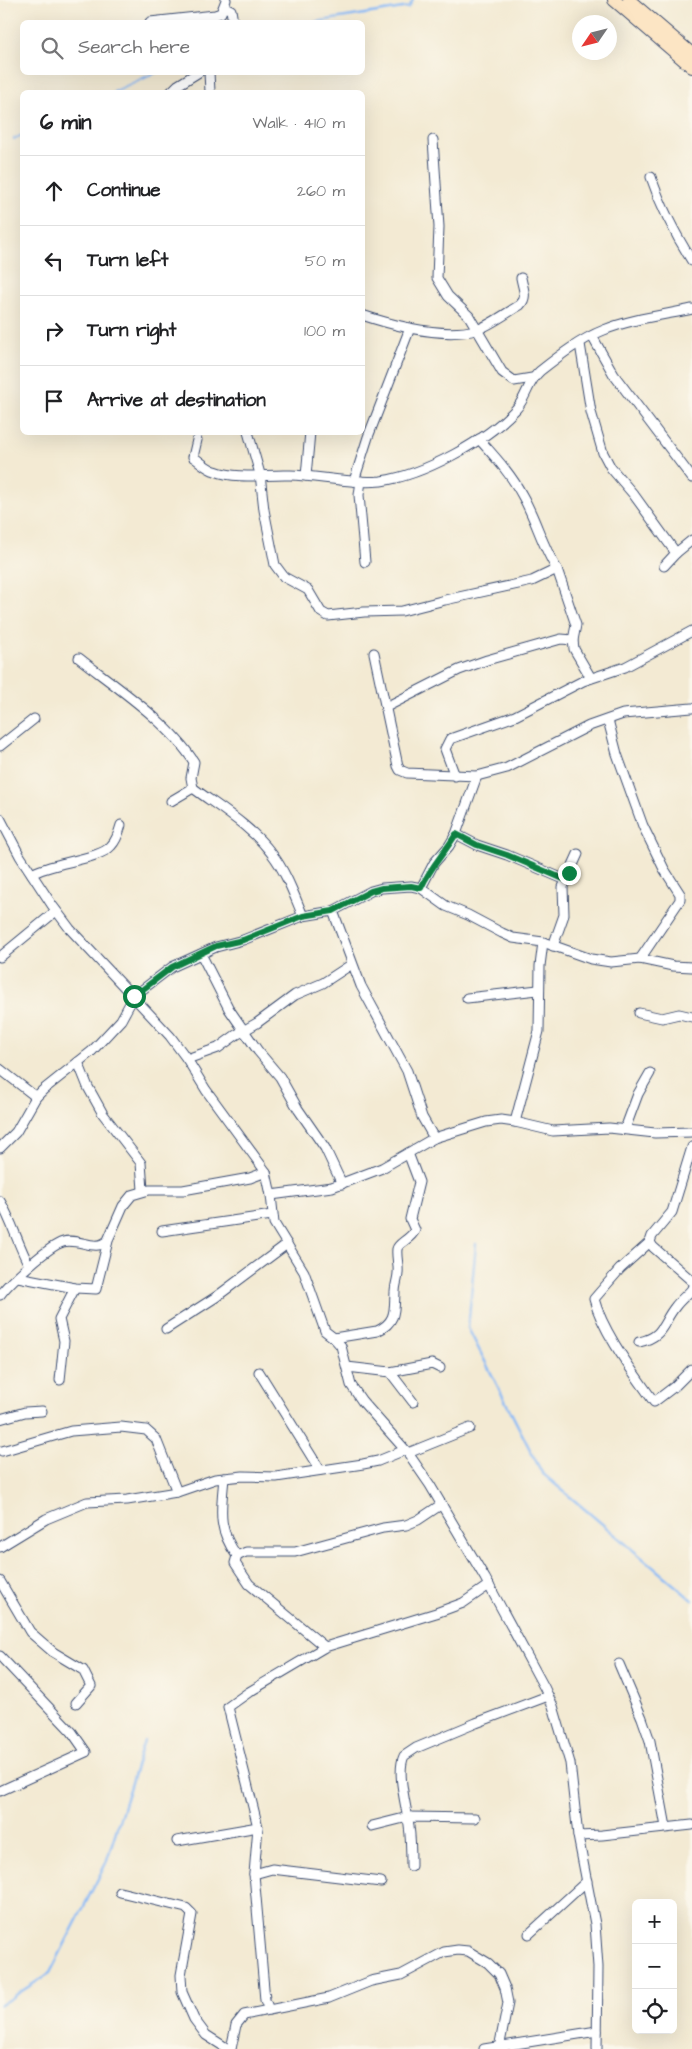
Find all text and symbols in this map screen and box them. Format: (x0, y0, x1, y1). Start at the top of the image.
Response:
north arrow (572, 15, 617, 60)
search box (20, 20, 365, 75)
icon: search (38, 34, 66, 62)
text: Search here (78, 34, 190, 61)
text: 6 min (40, 108, 92, 137)
text: Walk · 410 m (253, 112, 345, 134)
icon: ahead (40, 177, 68, 205)
text: Continue (87, 177, 161, 204)
text: 260 m (297, 180, 345, 202)
icon: left (40, 247, 68, 275)
text: Turn left (87, 247, 168, 274)
text: 50 m (305, 250, 345, 272)
icon: right (40, 317, 68, 345)
text: Turn right (87, 317, 176, 344)
text: 100 m (304, 320, 345, 342)
icon: arrive (40, 387, 68, 415)
text: Arrive at destination (87, 387, 266, 414)
route end (558, 862, 581, 885)
route start (123, 985, 146, 1008)
map controls (632, 1899, 677, 2034)
button: + (632, 1899, 677, 1944)
button: − (632, 1944, 677, 1989)
button: locate (632, 1989, 677, 2034)

